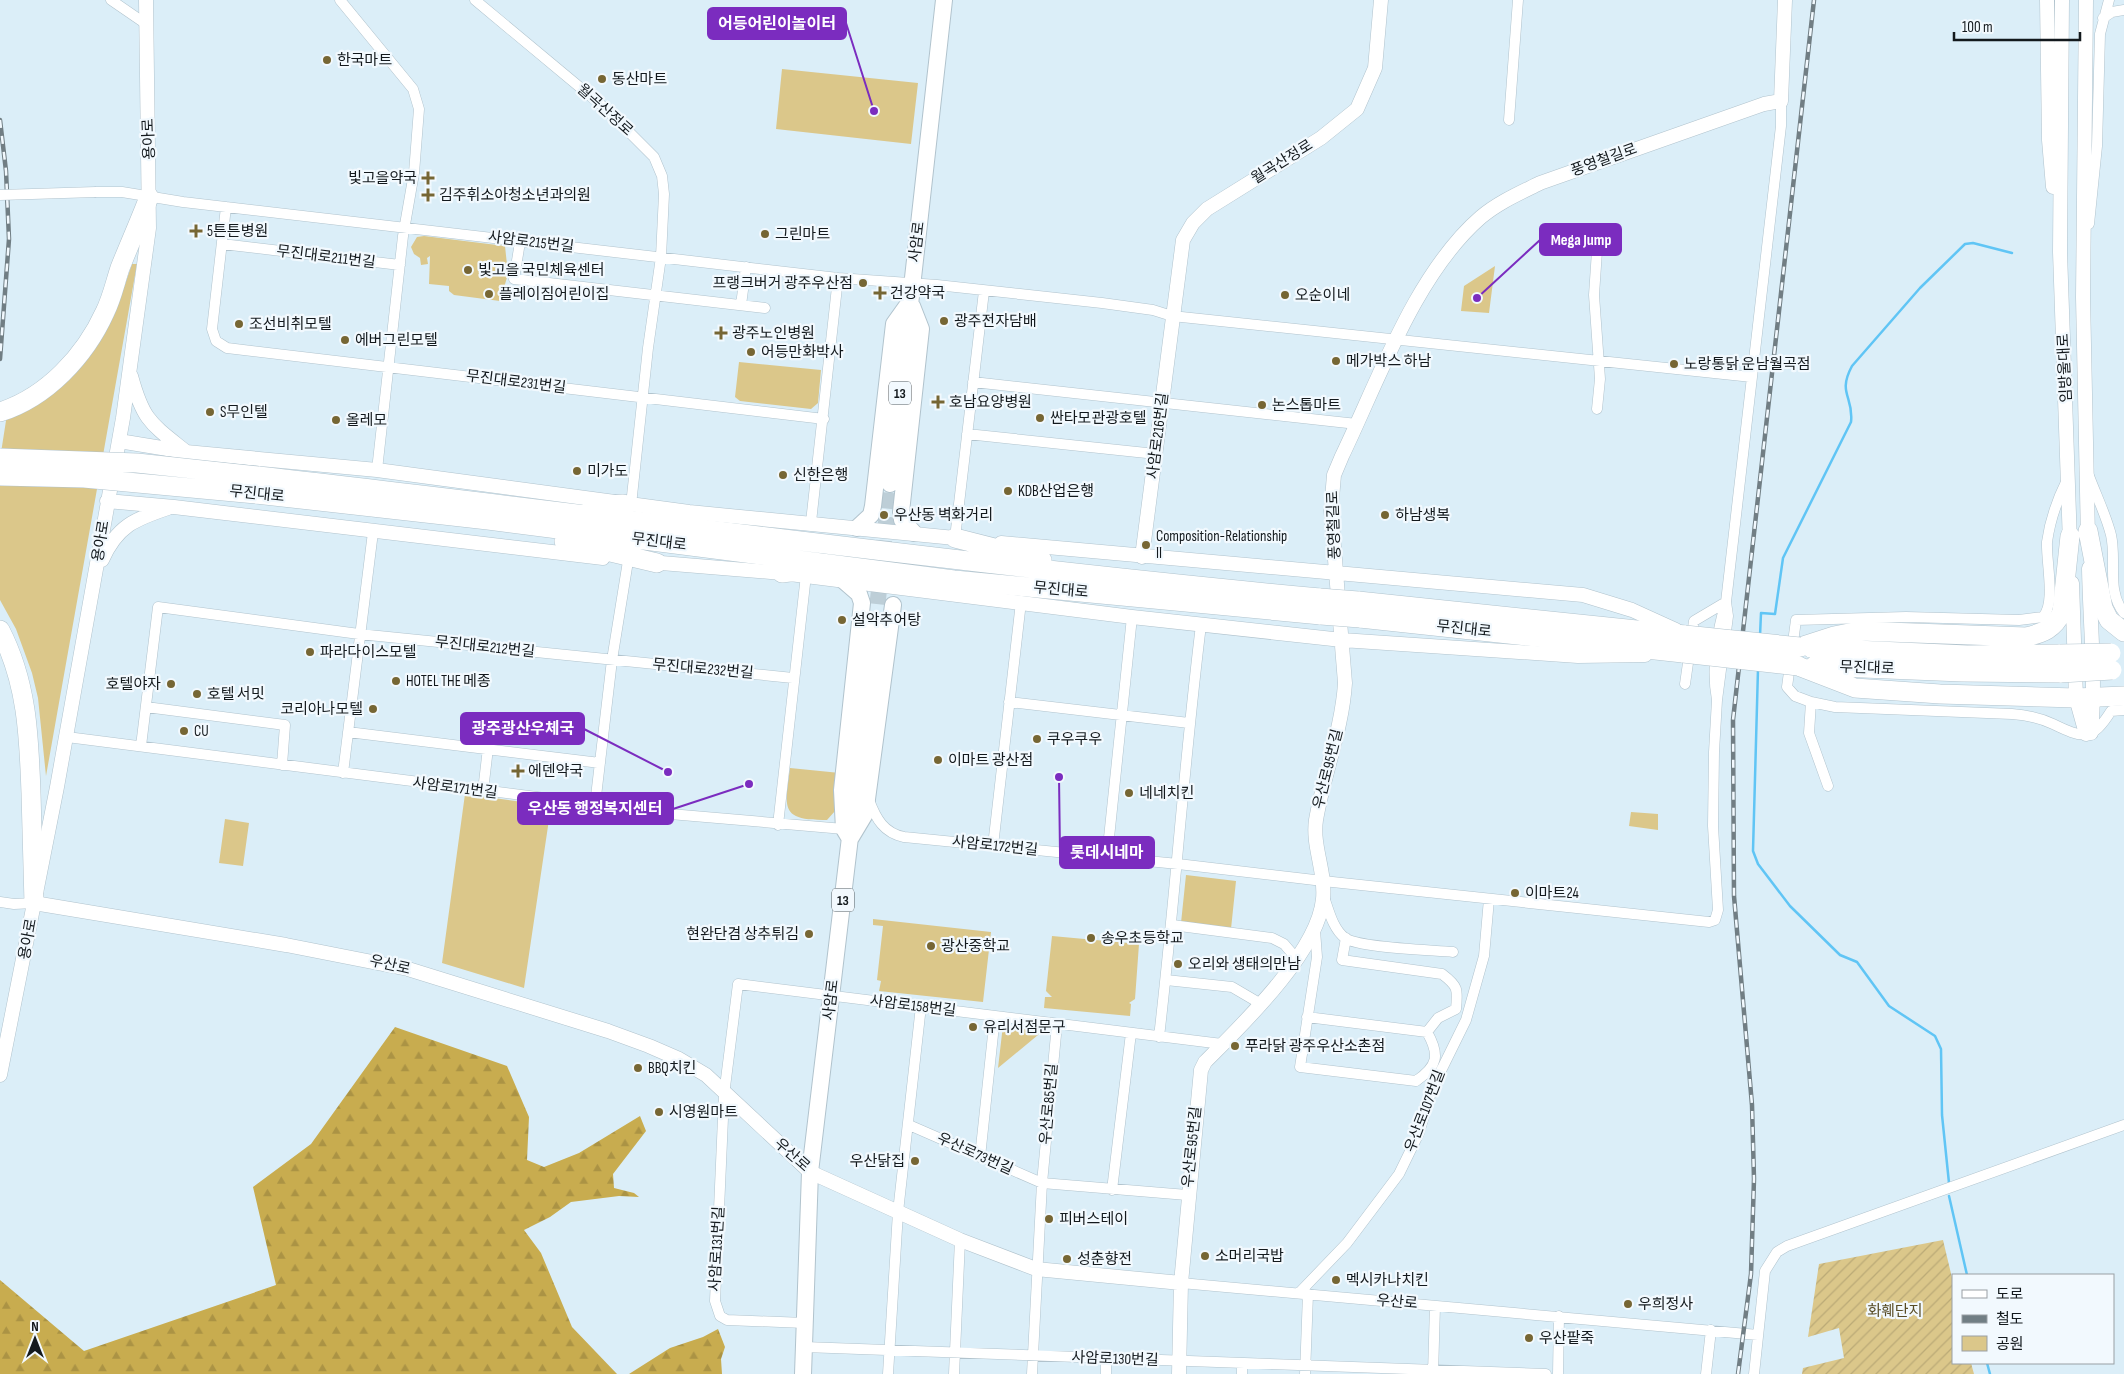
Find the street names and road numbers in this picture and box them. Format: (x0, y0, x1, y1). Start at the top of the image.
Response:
street label: 월곡산정로 (573, 80, 637, 140)
street label: 용아로 (139, 118, 159, 160)
street label: 월곡산정로 (1248, 136, 1316, 188)
street label: 풍영철길로 (1568, 139, 1640, 181)
street label: 사암로 (905, 220, 929, 264)
street label: 사암로215번길 (487, 227, 575, 257)
street label: 무진대로211번길 (275, 242, 377, 272)
street label: 임방울대로 (2054, 333, 2076, 403)
street label: 무진대로231번길 (465, 366, 567, 398)
road number: 13 (889, 382, 911, 404)
street label: 사암로216번길 (1143, 392, 1173, 480)
street label: 무진대로 (229, 482, 285, 506)
street label: 풍영철길로 (1323, 490, 1345, 560)
street label: 용아로 (88, 519, 114, 563)
street label: 무진대로 (630, 529, 688, 555)
street label: 무진대로 (1033, 578, 1089, 602)
street label: 무진대로 (1436, 617, 1492, 641)
street label: 무진대로212번길 (434, 632, 536, 662)
street label: 무진대로232번길 (652, 655, 754, 683)
street label: 무진대로 (1839, 658, 1895, 678)
street label: 우산로95번길 (1309, 727, 1347, 811)
street label: 사암로171번길 (411, 773, 499, 803)
street label: 사암로172번길 (951, 832, 1039, 860)
road number: 13 (832, 888, 854, 912)
street label: 용아로 (15, 917, 41, 961)
street label: 우산로 (368, 951, 412, 979)
street label: 사암로 (819, 978, 843, 1022)
street label: 사암로158번길 (869, 991, 957, 1021)
street label: 우산로85번길 (1036, 1063, 1062, 1145)
street label: 우산로107번길 (1401, 1067, 1449, 1155)
street label: 우산로95번길 (1178, 1105, 1206, 1189)
street label: 우산로73번길 (934, 1129, 1016, 1179)
street label: 우산로 (770, 1134, 814, 1176)
street label: 사암로131번길 (705, 1206, 729, 1292)
street label: 우산로 (1376, 1291, 1418, 1313)
street label: 사암로130번길 (1071, 1348, 1159, 1370)

